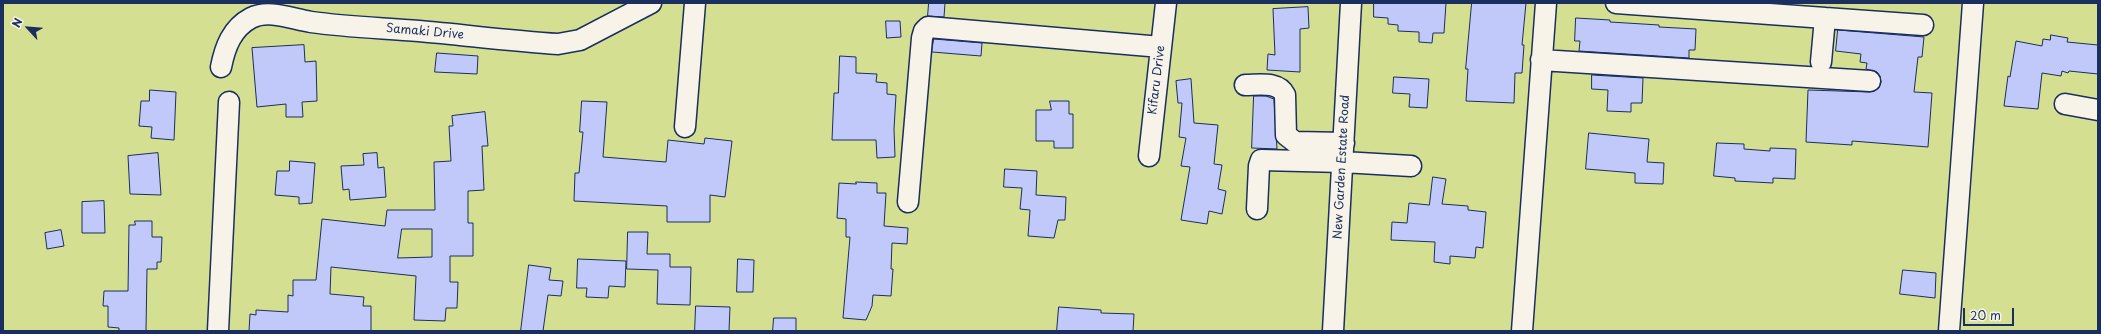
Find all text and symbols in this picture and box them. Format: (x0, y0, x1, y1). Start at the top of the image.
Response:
north arrow (8, 8, 48, 48)
text: N (7, 15, 26, 30)
street label: Samaki Drive (385, 21, 465, 43)
street label: Kifaru Drive (1146, 45, 1168, 115)
street label: New Garden Estate Road (1331, 94, 1353, 240)
scale bar (1965, 300, 2016, 326)
text: 20 m (1970, 306, 2001, 324)

